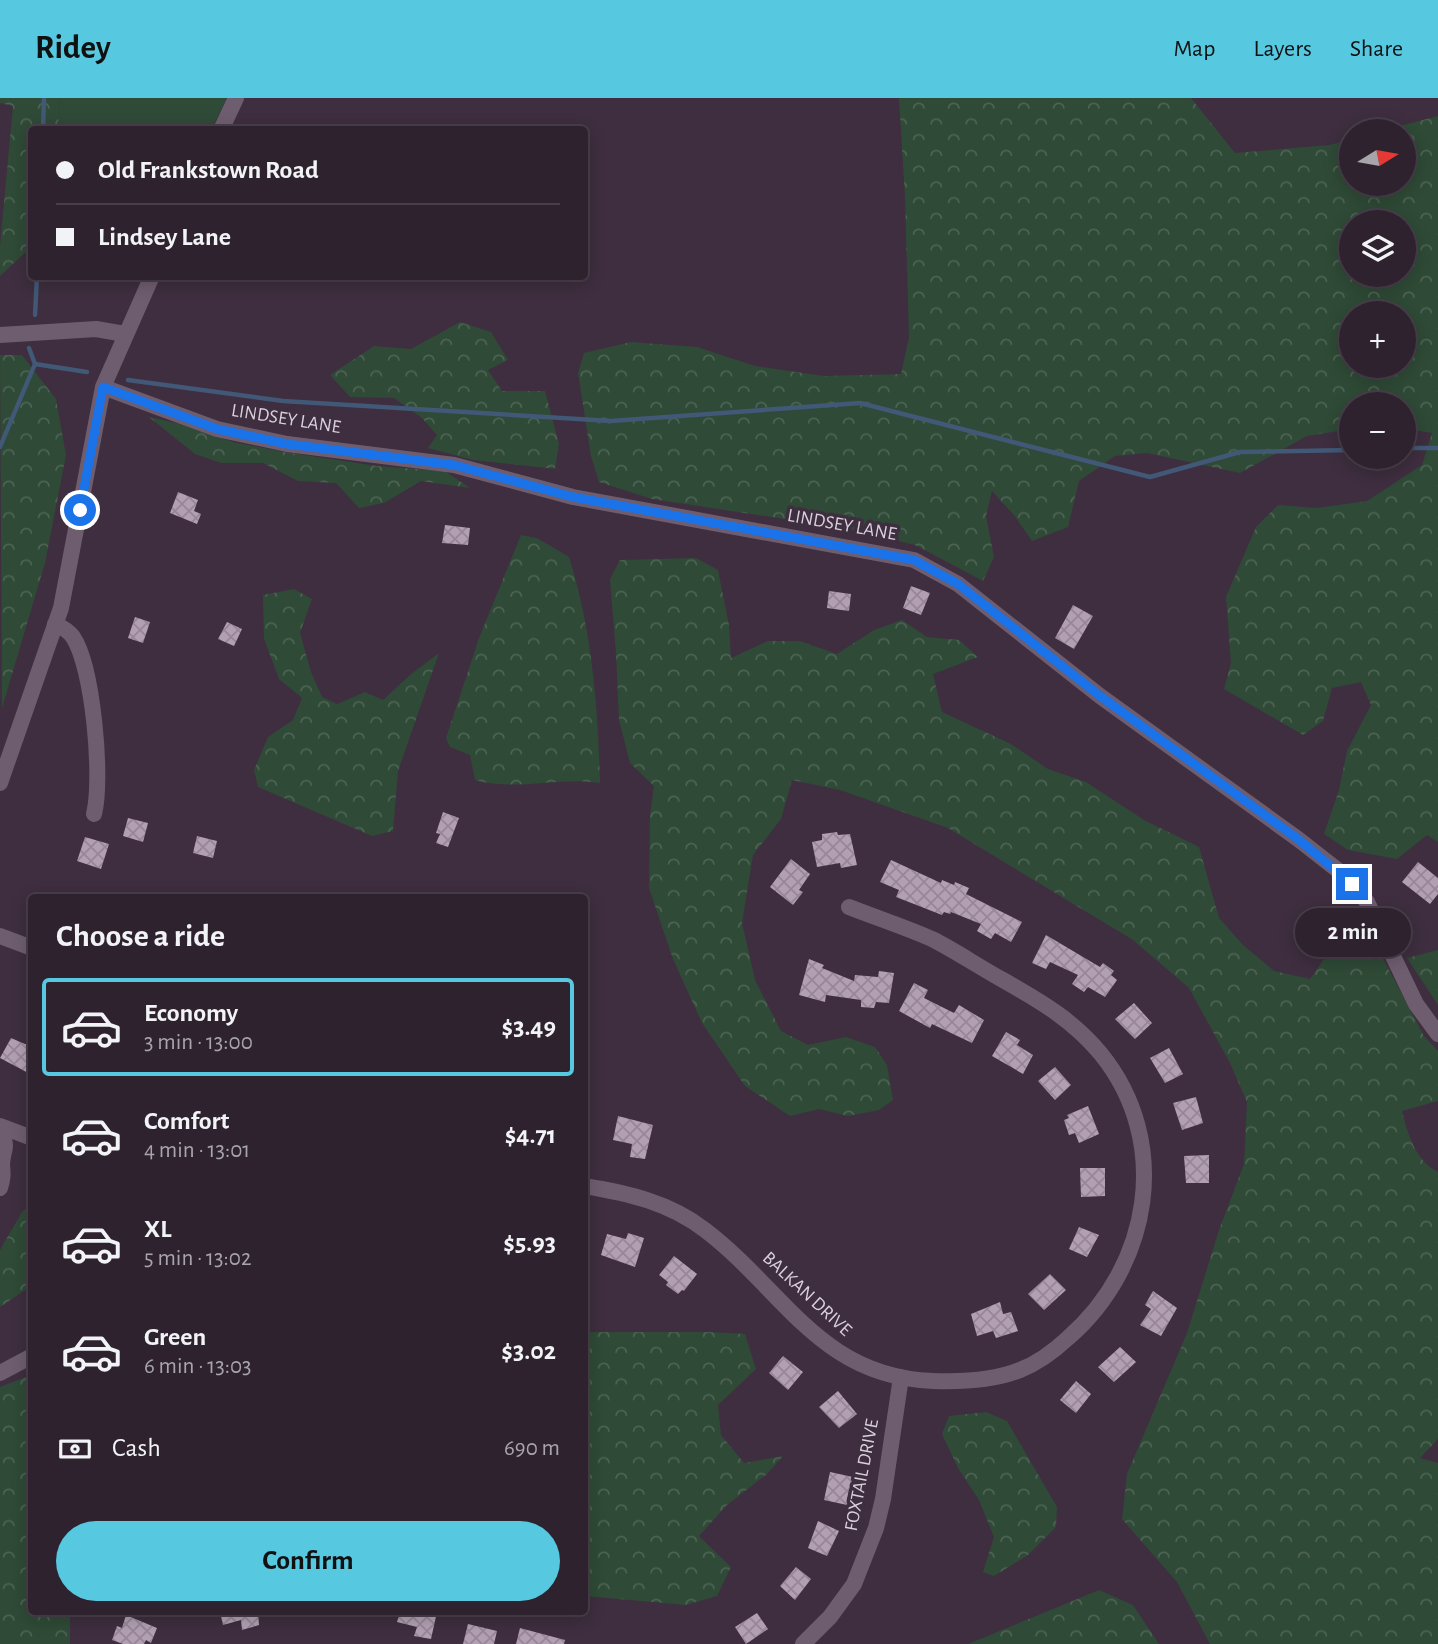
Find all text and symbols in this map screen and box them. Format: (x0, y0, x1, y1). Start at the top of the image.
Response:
text: Ridey (35, 32, 111, 65)
text: Map (1173, 37, 1215, 61)
text: Layers (1253, 37, 1312, 61)
text: Share (1350, 37, 1403, 61)
north arrow (1339, 119, 1416, 196)
map controls (1339, 119, 1416, 469)
text: Old Frankstown Road (98, 157, 319, 183)
button: layers (1339, 210, 1416, 287)
text: Lindsey Lane (98, 224, 231, 250)
button: + (1339, 301, 1416, 378)
button: − (1339, 392, 1416, 469)
street label: LINDSEY LANE (230, 401, 342, 437)
route start (64, 494, 96, 526)
street label: LINDSEY LANE (786, 506, 898, 544)
route end (1336, 868, 1368, 900)
callout: 2 min (1294, 908, 1410, 958)
text: Choose a ride (56, 920, 225, 952)
text: 2 min (1327, 921, 1379, 944)
icon: car (60, 996, 123, 1059)
text: Economy (144, 1000, 238, 1026)
text: $3.49 (502, 1014, 556, 1040)
text: 3 min · 13:00 (144, 1031, 253, 1054)
icon: car (60, 1104, 123, 1167)
text: Comfort (144, 1108, 229, 1134)
text: $4.71 (505, 1122, 556, 1148)
text: 4 min · 13:01 (144, 1139, 250, 1162)
icon: car (60, 1212, 123, 1275)
text: XL (144, 1216, 171, 1242)
text: $5.93 (503, 1230, 556, 1256)
text: 5 min · 13:02 (144, 1247, 251, 1270)
street label: BALKAN DRIVE (759, 1248, 855, 1340)
icon: car (60, 1320, 123, 1383)
text: Green (144, 1324, 206, 1350)
text: $3.02 (501, 1338, 556, 1364)
text: 6 min · 13:03 (144, 1355, 252, 1378)
street label: FOXTAIL DRIVE (842, 1417, 882, 1533)
icon: cash (56, 1430, 94, 1468)
text: Cash (112, 1435, 161, 1461)
text: 690 m (504, 1437, 560, 1460)
button: Confirm (56, 1521, 560, 1601)

